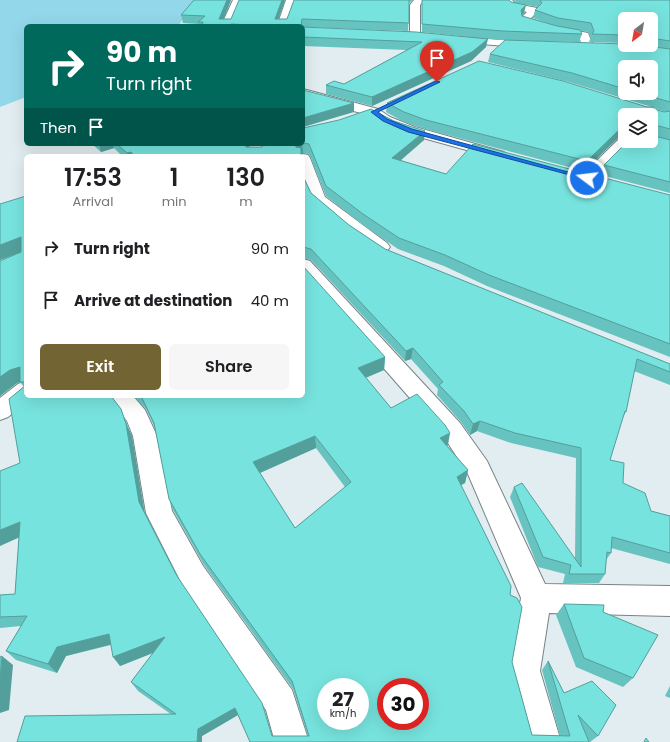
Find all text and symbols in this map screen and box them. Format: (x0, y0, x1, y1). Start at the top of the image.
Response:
north arrow (618, 12, 658, 52)
map controls (618, 12, 658, 148)
text: 90 m (106, 33, 177, 72)
icon: right (40, 40, 92, 92)
pin (420, 41, 454, 82)
icon: arrive (426, 47, 448, 69)
button: sound (618, 60, 658, 100)
text: Turn right (106, 71, 192, 96)
button: layers (618, 108, 658, 148)
icon: arrive (85, 116, 107, 138)
text: Then (40, 117, 77, 138)
position arrow (566, 157, 608, 199)
text: 17:53 (64, 161, 122, 194)
text: 1 (170, 161, 179, 194)
text: 130 (227, 161, 265, 194)
text: Arrival (72, 192, 113, 211)
text: min (162, 192, 187, 211)
text: m (239, 192, 253, 211)
icon: right (40, 237, 62, 259)
text: Turn right (74, 238, 150, 259)
text: 90 m (251, 238, 289, 259)
icon: arrive (40, 289, 62, 311)
text: Arrive at destination (74, 290, 232, 311)
text: 40 m (251, 290, 289, 311)
button: Exit (40, 344, 161, 390)
button: Share (169, 344, 289, 390)
speed limit sign: 30 (377, 678, 429, 730)
text: 27 (332, 685, 354, 713)
text: km/h (330, 706, 356, 721)

